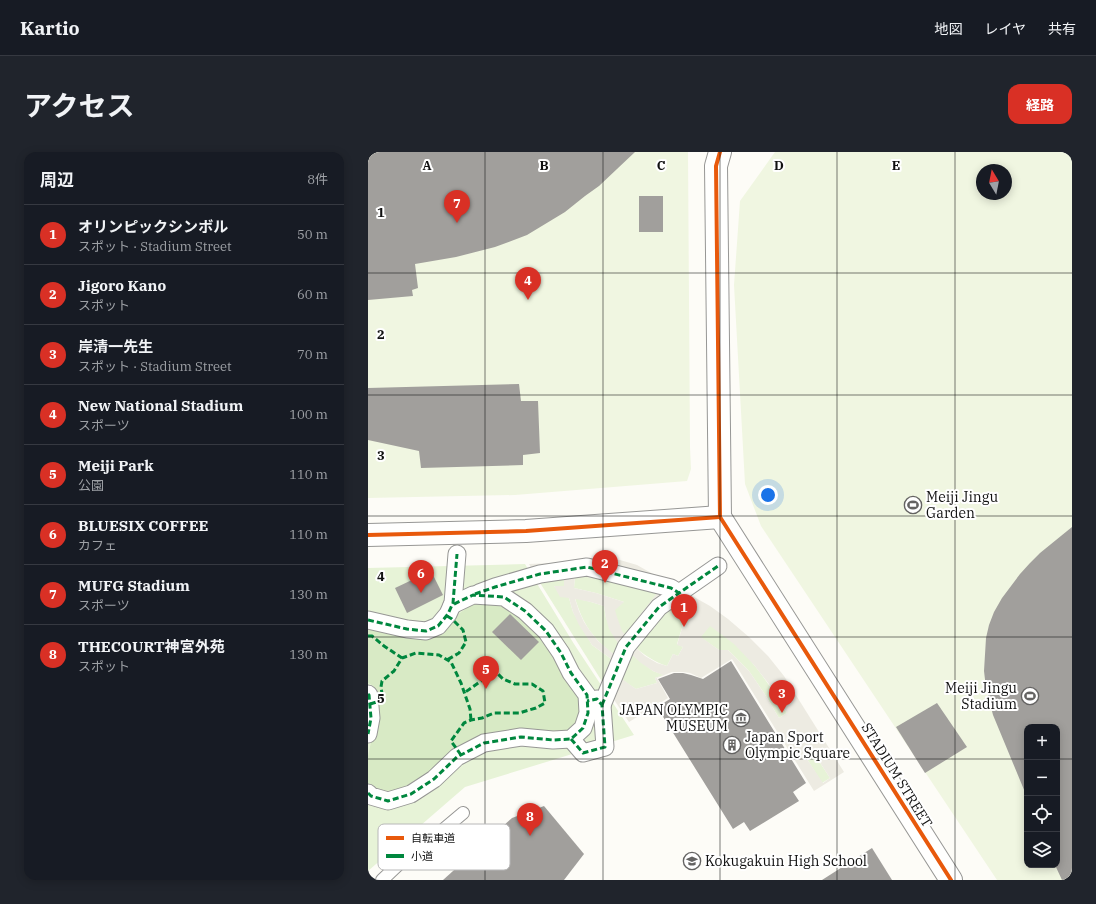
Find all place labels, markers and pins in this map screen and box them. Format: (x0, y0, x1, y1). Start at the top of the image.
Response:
pin: 7 (444, 190, 470, 223)
pin: 4 (515, 267, 541, 300)
place label: Meiji Jingu Garden (926, 488, 998, 522)
sports icon: Meiji Jingu Garden (903, 495, 923, 515)
pin: 2 (592, 550, 618, 583)
pin: 6 (408, 560, 434, 593)
pin: 1 (671, 594, 697, 627)
pin: 5 (473, 656, 499, 689)
place label: Meiji Jingu Stadium (945, 679, 1017, 713)
pin: 3 (769, 680, 795, 713)
sports icon: Meiji Jingu Stadium (1020, 686, 1040, 706)
place label: JAPAN OLYMPIC MUSEUM (619, 701, 728, 735)
museum icon: JAPAN OLYMPIC MUSEUM (731, 708, 751, 728)
place label: Japan Sport Olympic Square (745, 728, 850, 762)
building icon: Japan Sport Olympic Square (722, 735, 742, 755)
pin: 8 (517, 803, 543, 836)
school or university icon: Kokugakuin High School (682, 851, 702, 871)
place label: Kokugakuin High School (705, 852, 867, 870)

